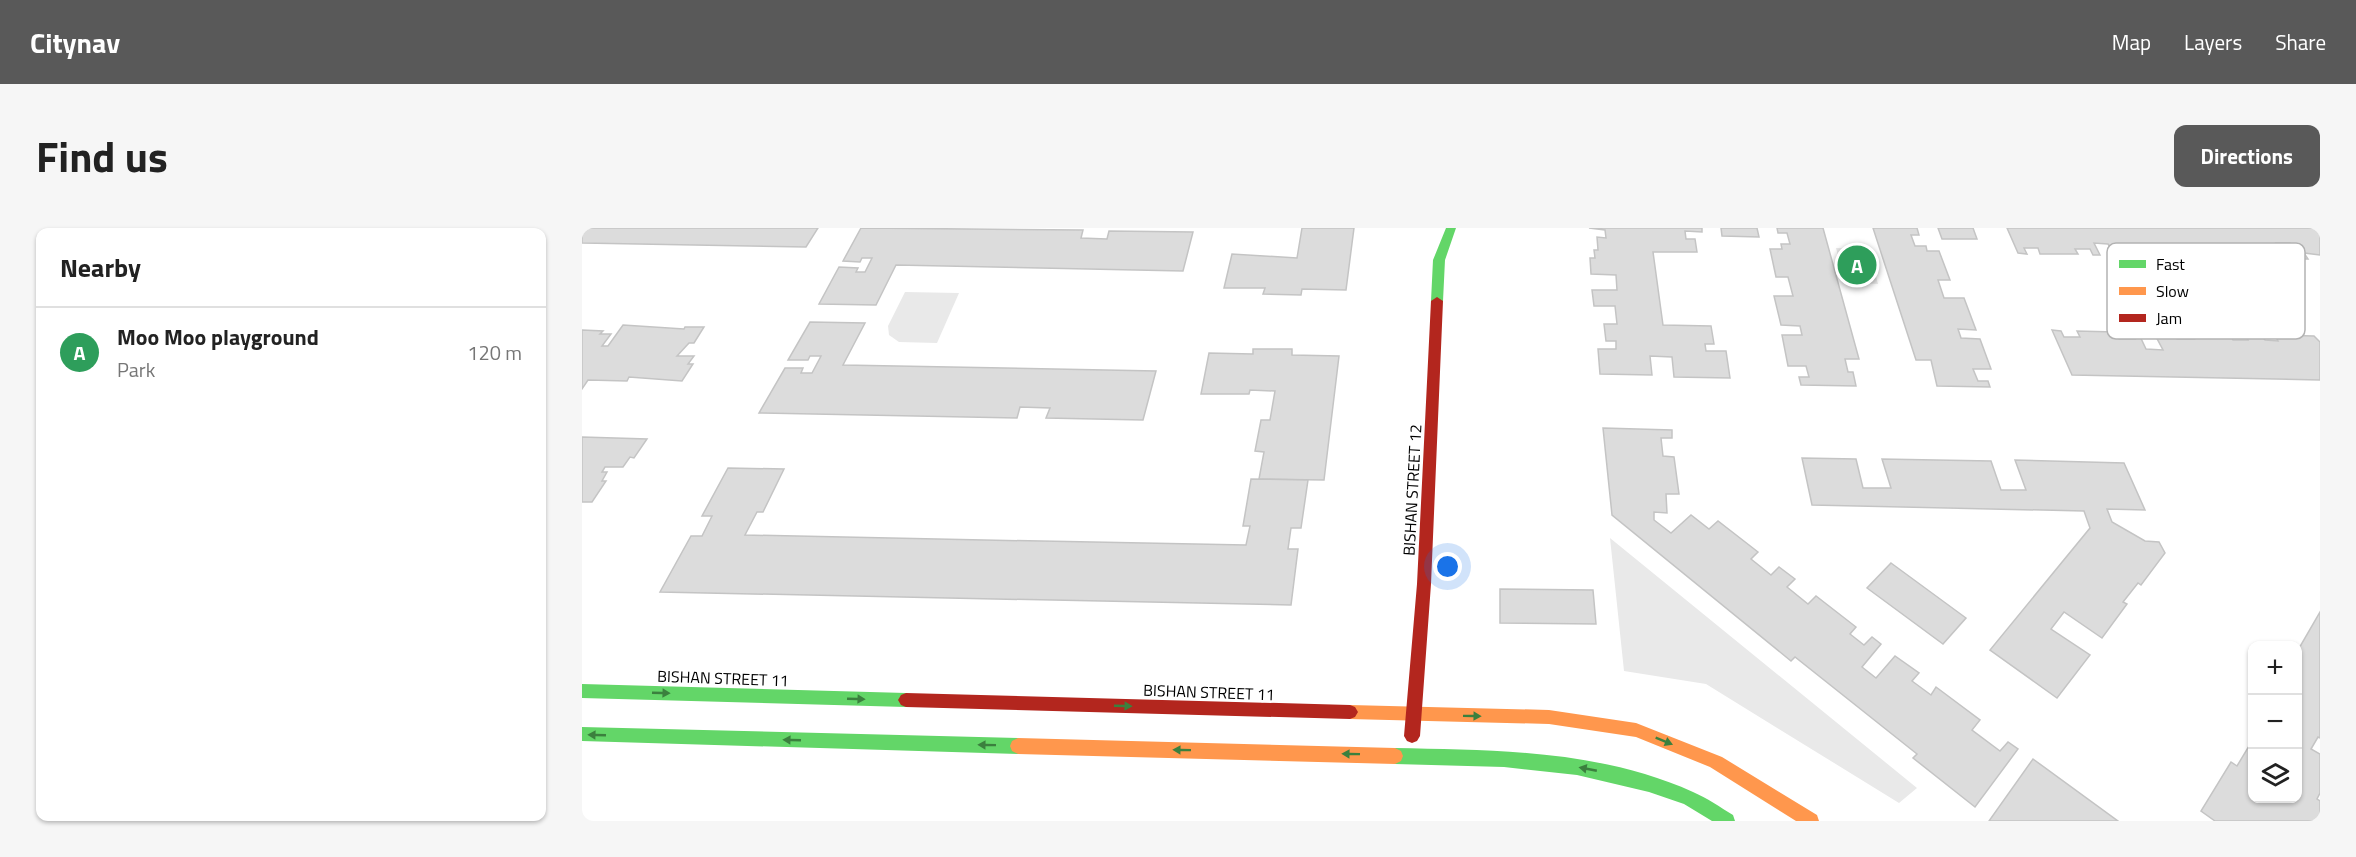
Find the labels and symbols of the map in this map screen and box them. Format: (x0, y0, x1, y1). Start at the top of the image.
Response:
pin: A (1838, 243, 1876, 288)
legend (2107, 243, 2305, 339)
text: Fast (2156, 252, 2185, 276)
text: Slow (2156, 279, 2189, 303)
text: Jam (2156, 306, 2182, 330)
street label: BISHAN STREET 12 (1397, 424, 1427, 556)
your location (1433, 552, 1462, 581)
street label: BISHAN STREET 11 (657, 664, 789, 692)
street label: BISHAN STREET 11 (1143, 678, 1275, 706)
one-way arrow (652, 688, 671, 698)
one-way arrow (847, 694, 866, 703)
one-way arrow (1114, 702, 1133, 711)
one-way arrow (1463, 711, 1482, 720)
one-way arrow (588, 730, 607, 739)
one-way arrow (783, 735, 802, 745)
one-way arrow (1655, 737, 1673, 746)
one-way arrow (978, 740, 997, 750)
one-way arrow (1173, 745, 1192, 755)
one-way arrow (1342, 749, 1361, 759)
one-way arrow (1578, 764, 1597, 773)

